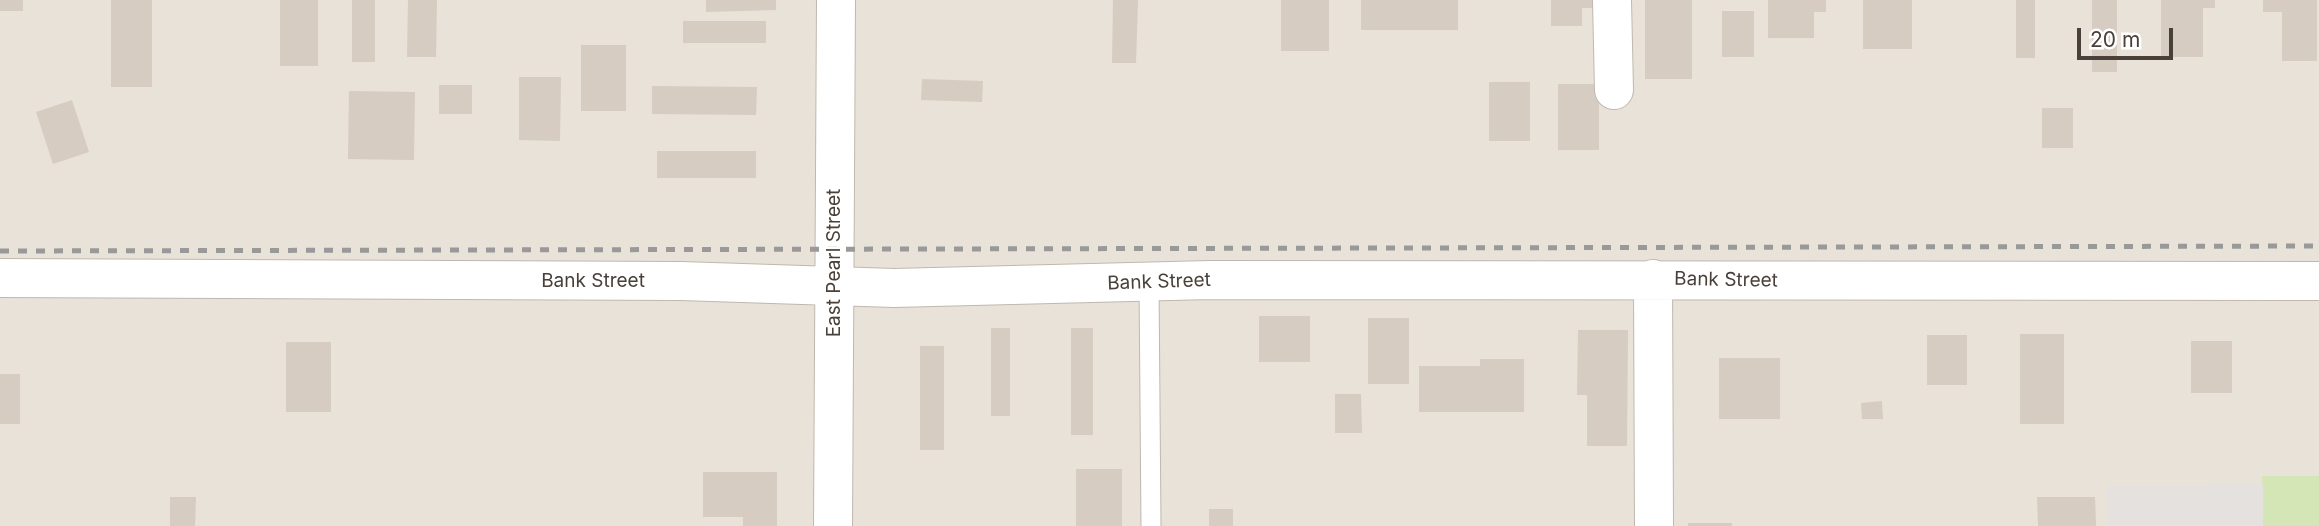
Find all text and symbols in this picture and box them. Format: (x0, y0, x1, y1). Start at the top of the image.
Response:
scale bar (2081, 14, 2177, 58)
text: 20 m (2090, 27, 2140, 52)
street label: East Pearl Street (823, 189, 845, 337)
street label: Bank Street (1674, 268, 1778, 292)
street label: Bank Street (1107, 269, 1211, 295)
street label: Bank Street (541, 270, 645, 292)

